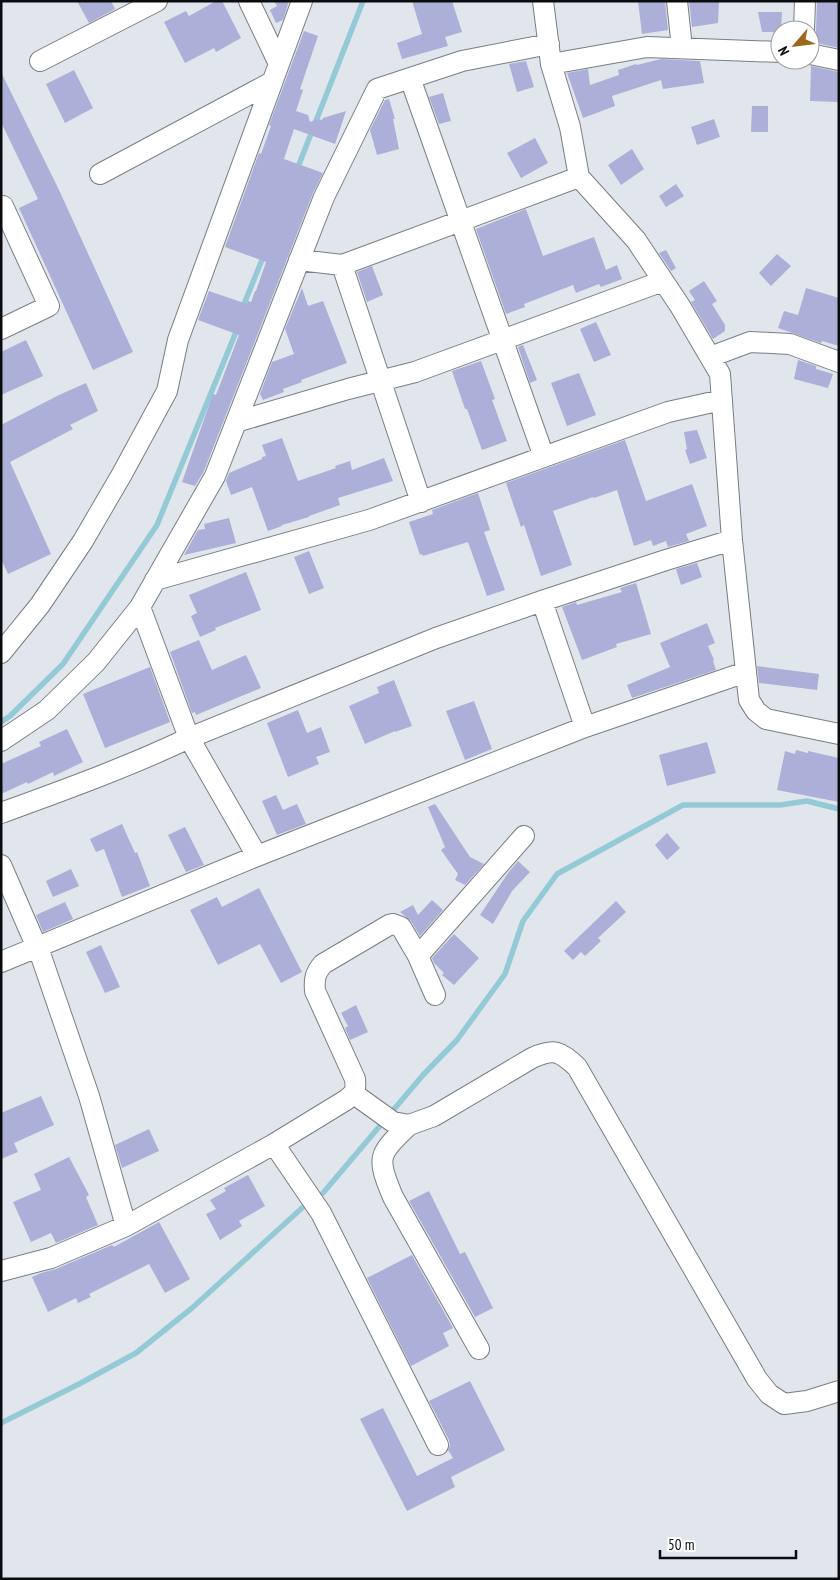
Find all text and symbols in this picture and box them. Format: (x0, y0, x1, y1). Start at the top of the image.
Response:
north arrow (770, 20, 820, 70)
text: N (774, 44, 793, 59)
scale bar (660, 1528, 796, 1560)
text: 50 m (668, 1535, 694, 1554)

